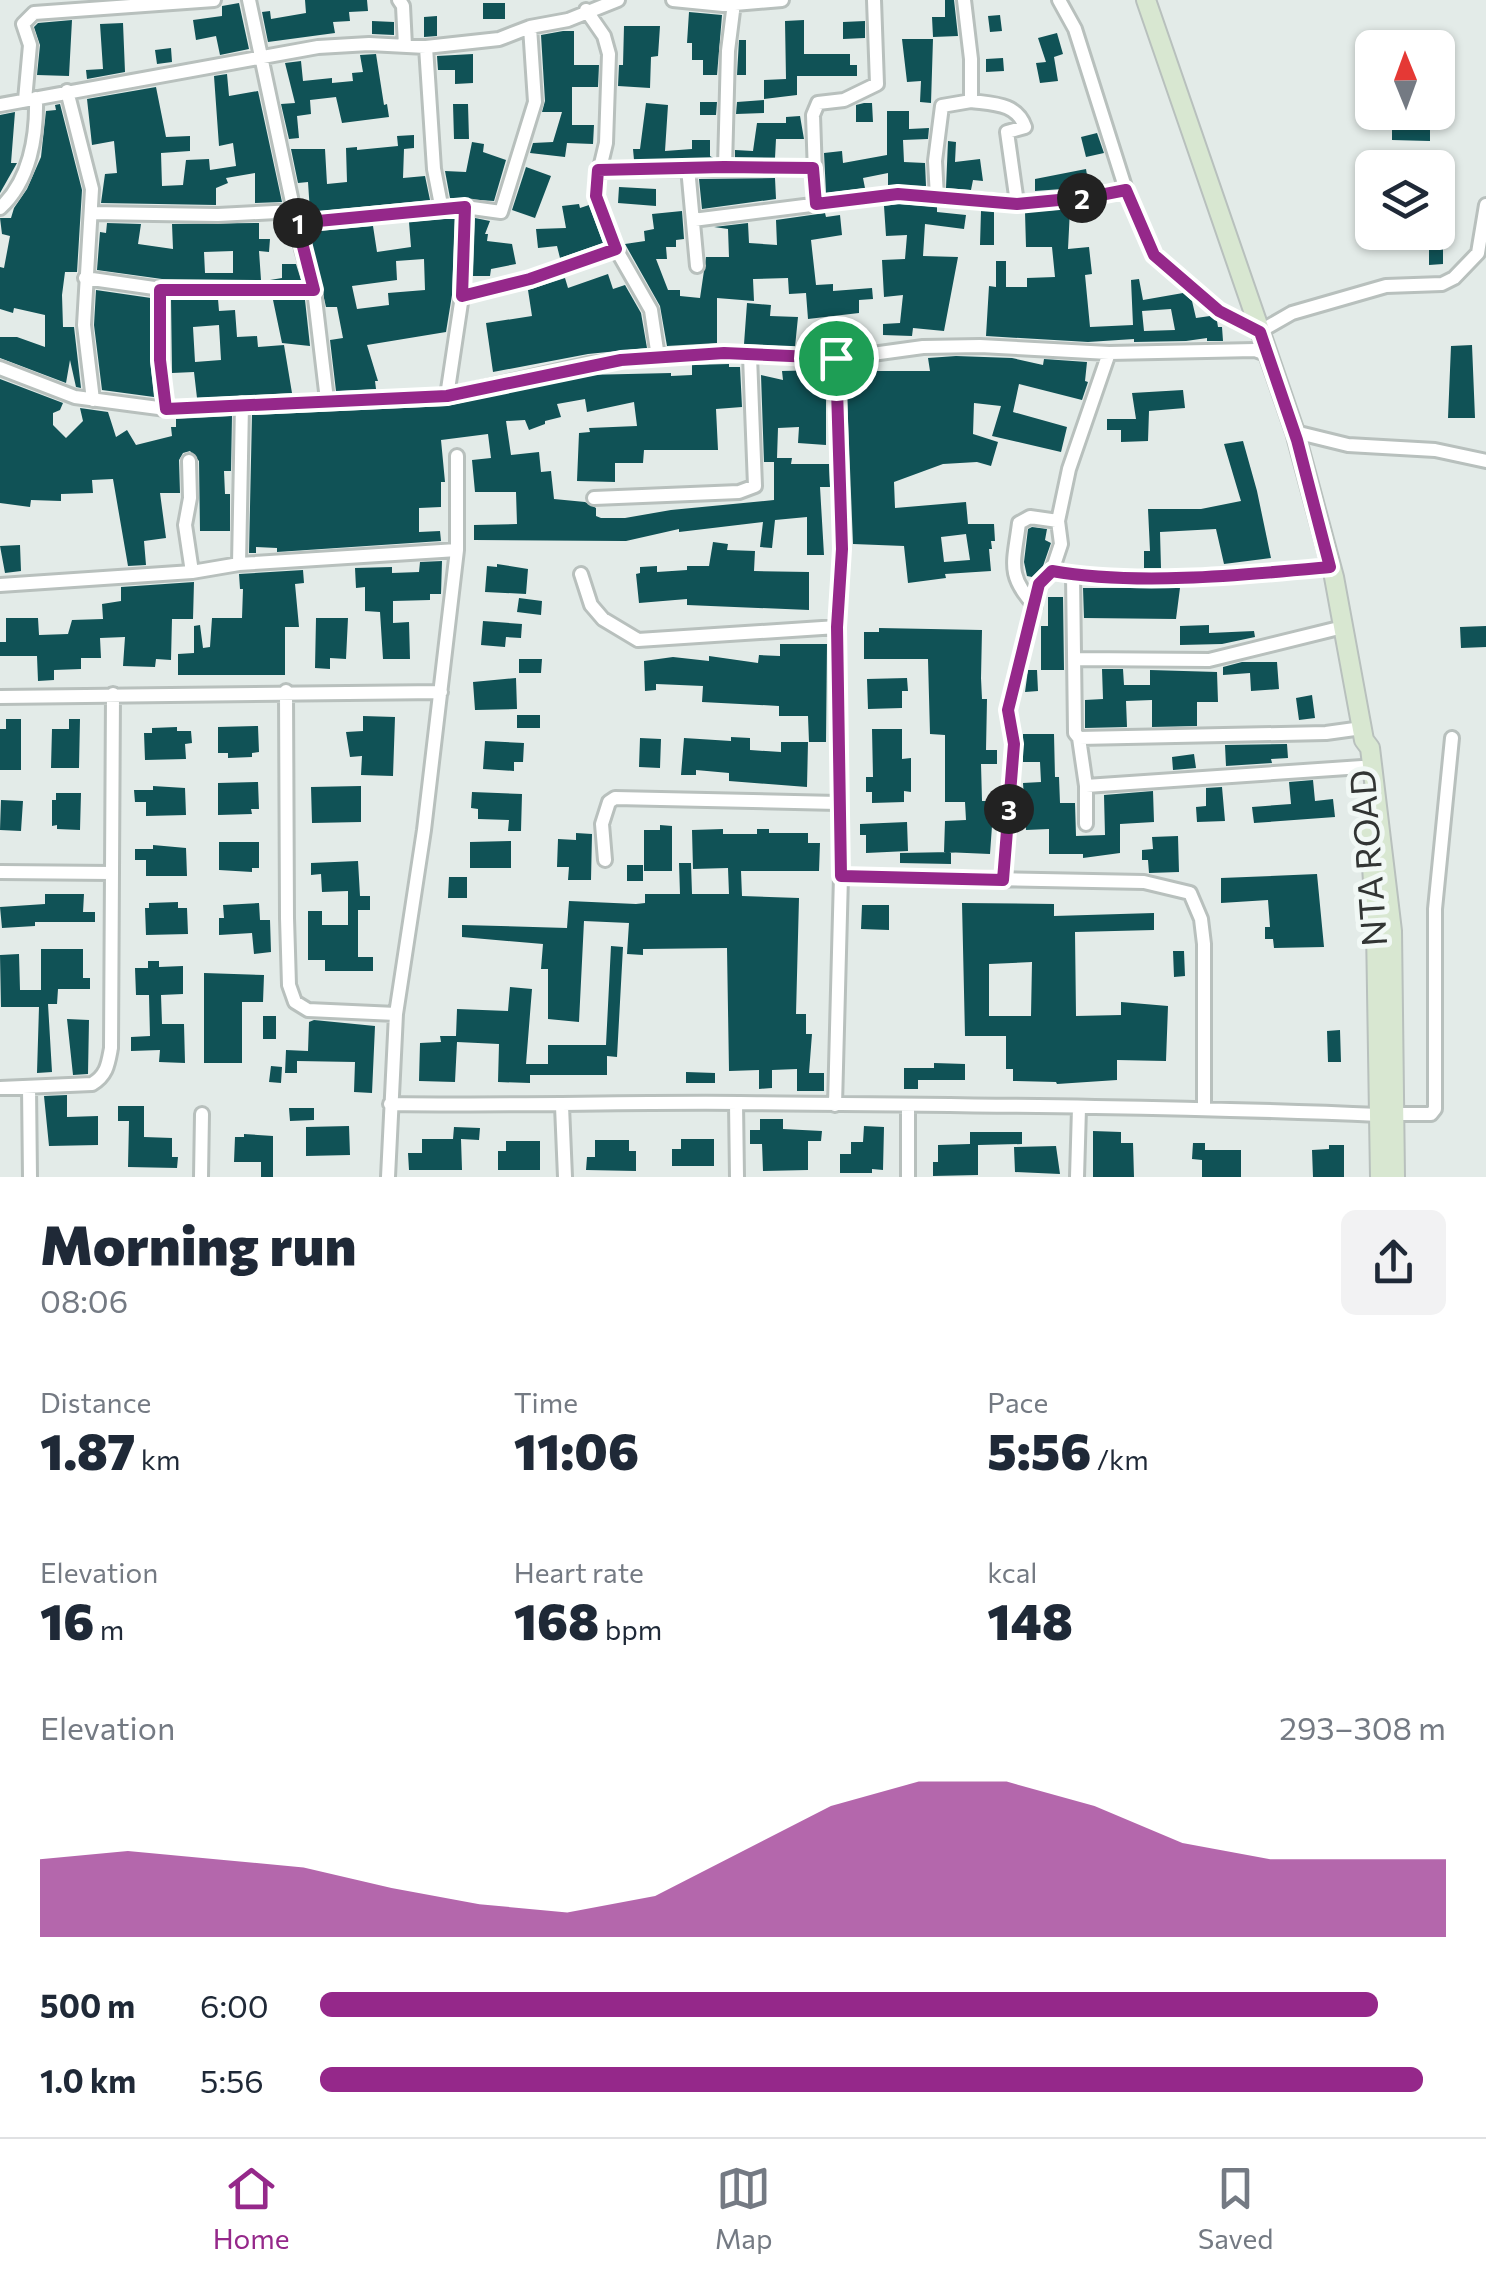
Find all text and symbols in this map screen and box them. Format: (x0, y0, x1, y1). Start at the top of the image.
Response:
north arrow (1355, 30, 1455, 130)
map controls (1355, 30, 1455, 250)
button: layers (1355, 150, 1455, 250)
pin: 2 (1057, 173, 1107, 223)
text: 2 (1074, 181, 1090, 215)
pin: 1 (273, 198, 323, 248)
text: 1 (292, 206, 304, 240)
pin (794, 316, 879, 401)
icon: arrive (809, 331, 864, 386)
street label: NTA ROAD (1339, 768, 1394, 948)
pin: 3 (984, 784, 1034, 834)
text: 3 (1001, 792, 1017, 826)
text: Morning run (40, 1209, 356, 1276)
button: share (1341, 1210, 1446, 1315)
text: 08:06 (40, 1280, 128, 1320)
text: Distance (40, 1385, 151, 1419)
text: Time (514, 1385, 578, 1419)
text: Pace (987, 1385, 1048, 1419)
text: 1.87 (40, 1419, 135, 1480)
text: 11:06 (514, 1419, 639, 1480)
text: 5:56 (987, 1419, 1091, 1480)
text: km (135, 1442, 180, 1476)
text: /km (1091, 1442, 1149, 1476)
text: Elevation (40, 1555, 158, 1589)
text: Heart rate (514, 1555, 644, 1589)
text: kcal (987, 1555, 1037, 1589)
text: 16 (40, 1589, 94, 1650)
text: 168 (514, 1589, 599, 1650)
text: 148 (987, 1589, 1073, 1650)
text: m (94, 1612, 124, 1646)
text: bpm (599, 1612, 662, 1646)
text: Elevation (40, 1707, 175, 1747)
text: 293–308 m (1279, 1707, 1446, 1747)
text: 500 m (40, 1985, 135, 2025)
text: 6:00 (200, 1985, 269, 2025)
text: 1.0 km (40, 2060, 136, 2100)
text: 5:56 (200, 2060, 264, 2100)
tab: Home (213, 2161, 290, 2255)
tab: Map (715, 2161, 773, 2255)
tab: Saved (1198, 2161, 1273, 2255)

